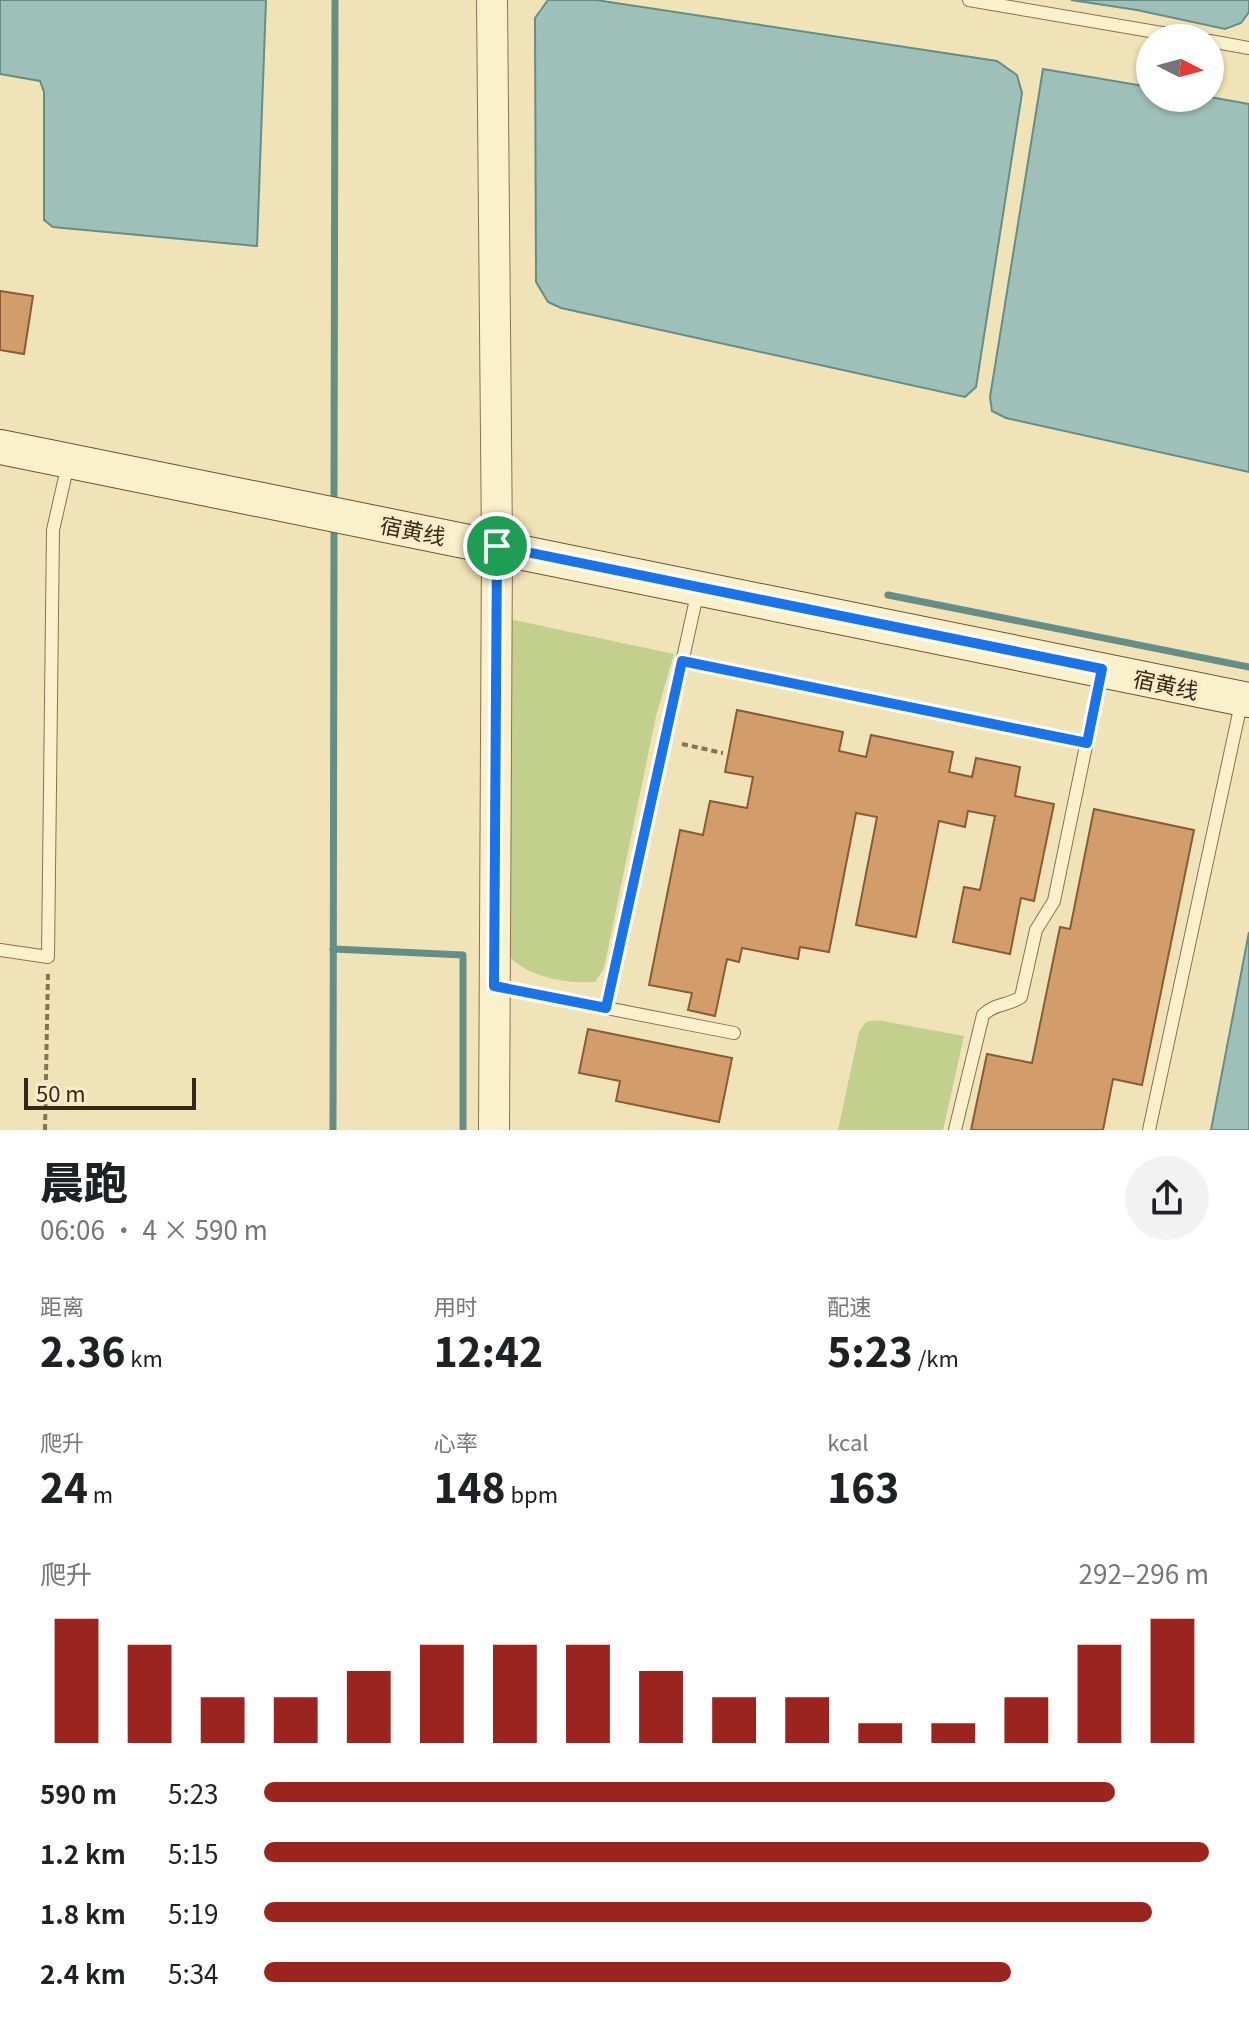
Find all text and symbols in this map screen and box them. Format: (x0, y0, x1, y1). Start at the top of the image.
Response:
north arrow (1136, 24, 1224, 112)
map controls (1136, 24, 1224, 112)
street label: 宿黄线 (378, 507, 448, 551)
pin (463, 512, 531, 580)
icon: arrive (475, 524, 519, 568)
street label: 宿黄线 (1130, 660, 1202, 706)
scale bar (24, 1074, 196, 1110)
text: 50 m (36, 1076, 86, 1108)
text: 晨跑 (40, 1148, 128, 1212)
button: share (1125, 1156, 1209, 1240)
text: 06:06 · 4 × 590 m (40, 1210, 268, 1247)
text: 距离 (40, 1289, 84, 1321)
text: 用时 (434, 1289, 478, 1321)
text: 配速 (827, 1289, 871, 1321)
text: 2.36 (40, 1321, 125, 1379)
text: 12:42 (434, 1321, 543, 1379)
text: 5:23 (827, 1321, 913, 1379)
text: km (125, 1341, 163, 1373)
text: /km (913, 1341, 959, 1373)
text: 爬升 (40, 1425, 84, 1457)
text: 心率 (434, 1425, 478, 1457)
text: kcal (827, 1425, 869, 1457)
text: 24 (40, 1457, 88, 1515)
text: 148 (434, 1457, 506, 1515)
text: 163 (827, 1457, 899, 1515)
text: m (88, 1477, 113, 1509)
text: bpm (506, 1477, 558, 1509)
text: 爬升 (40, 1554, 92, 1591)
text: 292–296 m (1079, 1554, 1209, 1591)
text: 590 m (40, 1774, 117, 1811)
text: 5:23 (168, 1774, 219, 1811)
text: 1.2 km (40, 1834, 126, 1871)
text: 5:15 (168, 1834, 219, 1871)
text: 1.8 km (40, 1894, 126, 1931)
text: 5:19 (168, 1894, 219, 1931)
text: 2.4 km (40, 1954, 126, 1991)
text: 5:34 (168, 1954, 219, 1991)

